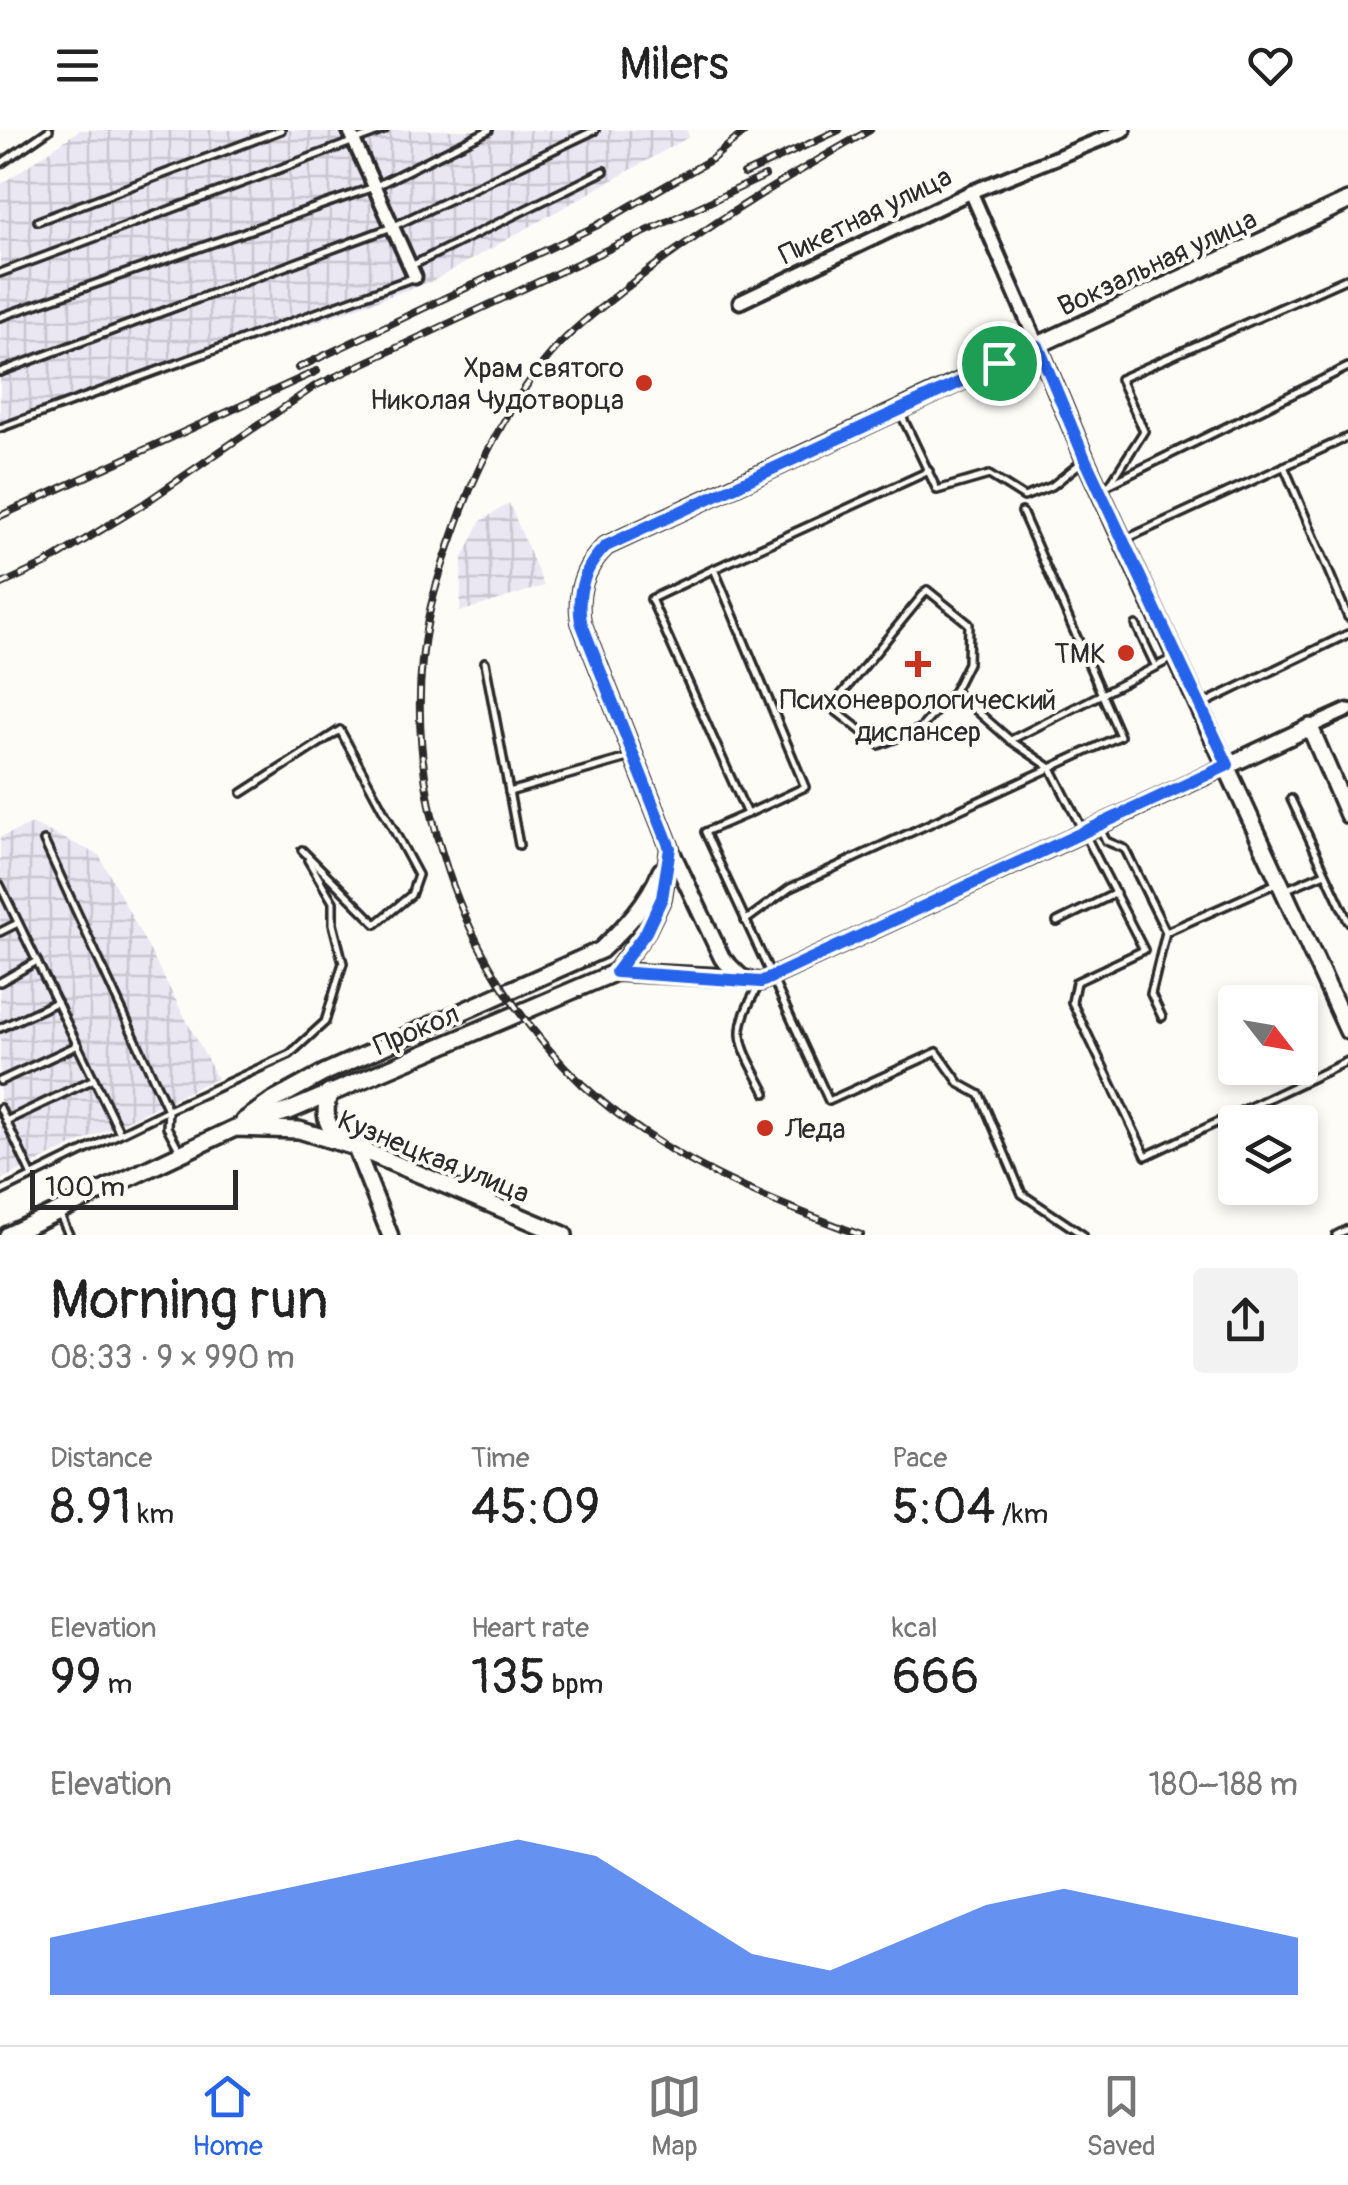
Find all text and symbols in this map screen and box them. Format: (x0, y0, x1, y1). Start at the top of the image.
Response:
text: Milers (619, 37, 729, 93)
icon: menu (50, 38, 105, 93)
icon: heart (1243, 38, 1298, 93)
street label: Пикетная улица (774, 160, 958, 273)
street label: Вокзальная улица (1053, 202, 1263, 325)
pin (957, 321, 1042, 406)
icon: arrive (972, 336, 1027, 391)
place label: Храм святого Николая Чудотворца (370, 351, 624, 418)
marker: Храм святого Николая Чудотворца (633, 372, 655, 394)
place label: ТМК (1054, 637, 1106, 672)
marker: ТМК (1115, 642, 1137, 664)
marker: Психоневрологический диспансер (905, 651, 931, 677)
place label: Психоневрологический диспансер (780, 683, 1056, 750)
north arrow (1218, 985, 1318, 1085)
map controls (1218, 985, 1318, 1205)
street label: Прокол (369, 997, 465, 1064)
street label: Кузнецкая улица (333, 1103, 534, 1212)
button: layers (1218, 1105, 1318, 1205)
place label: Леда (784, 1112, 845, 1147)
marker: Леда (754, 1117, 776, 1139)
scale bar (30, 1165, 238, 1210)
text: 100 m (45, 1170, 125, 1205)
text: Morning run (50, 1266, 328, 1335)
button: share (1193, 1268, 1298, 1373)
text: 08:33 · 9 × 990 m (50, 1338, 295, 1378)
text: Distance (50, 1441, 152, 1476)
text: Time (471, 1441, 530, 1476)
text: Pace (892, 1441, 947, 1476)
text: 8.91 (50, 1476, 131, 1539)
text: 45:09 (471, 1476, 600, 1539)
text: 5:04 (892, 1476, 996, 1539)
text: km (131, 1497, 174, 1532)
text: /km (996, 1497, 1048, 1532)
text: Elevation (50, 1611, 157, 1646)
text: Heart rate (471, 1611, 589, 1646)
text: kcal (892, 1611, 938, 1646)
text: 99 (50, 1646, 102, 1709)
text: 135 (471, 1646, 546, 1709)
text: 666 (892, 1646, 979, 1709)
text: m (102, 1667, 132, 1702)
text: bpm (546, 1667, 603, 1702)
text: Elevation (50, 1765, 172, 1805)
text: 180–188 m (1149, 1765, 1298, 1805)
tab: Home (192, 2069, 263, 2164)
tab: Map (647, 2069, 702, 2164)
tab: Saved (1086, 2069, 1156, 2164)

